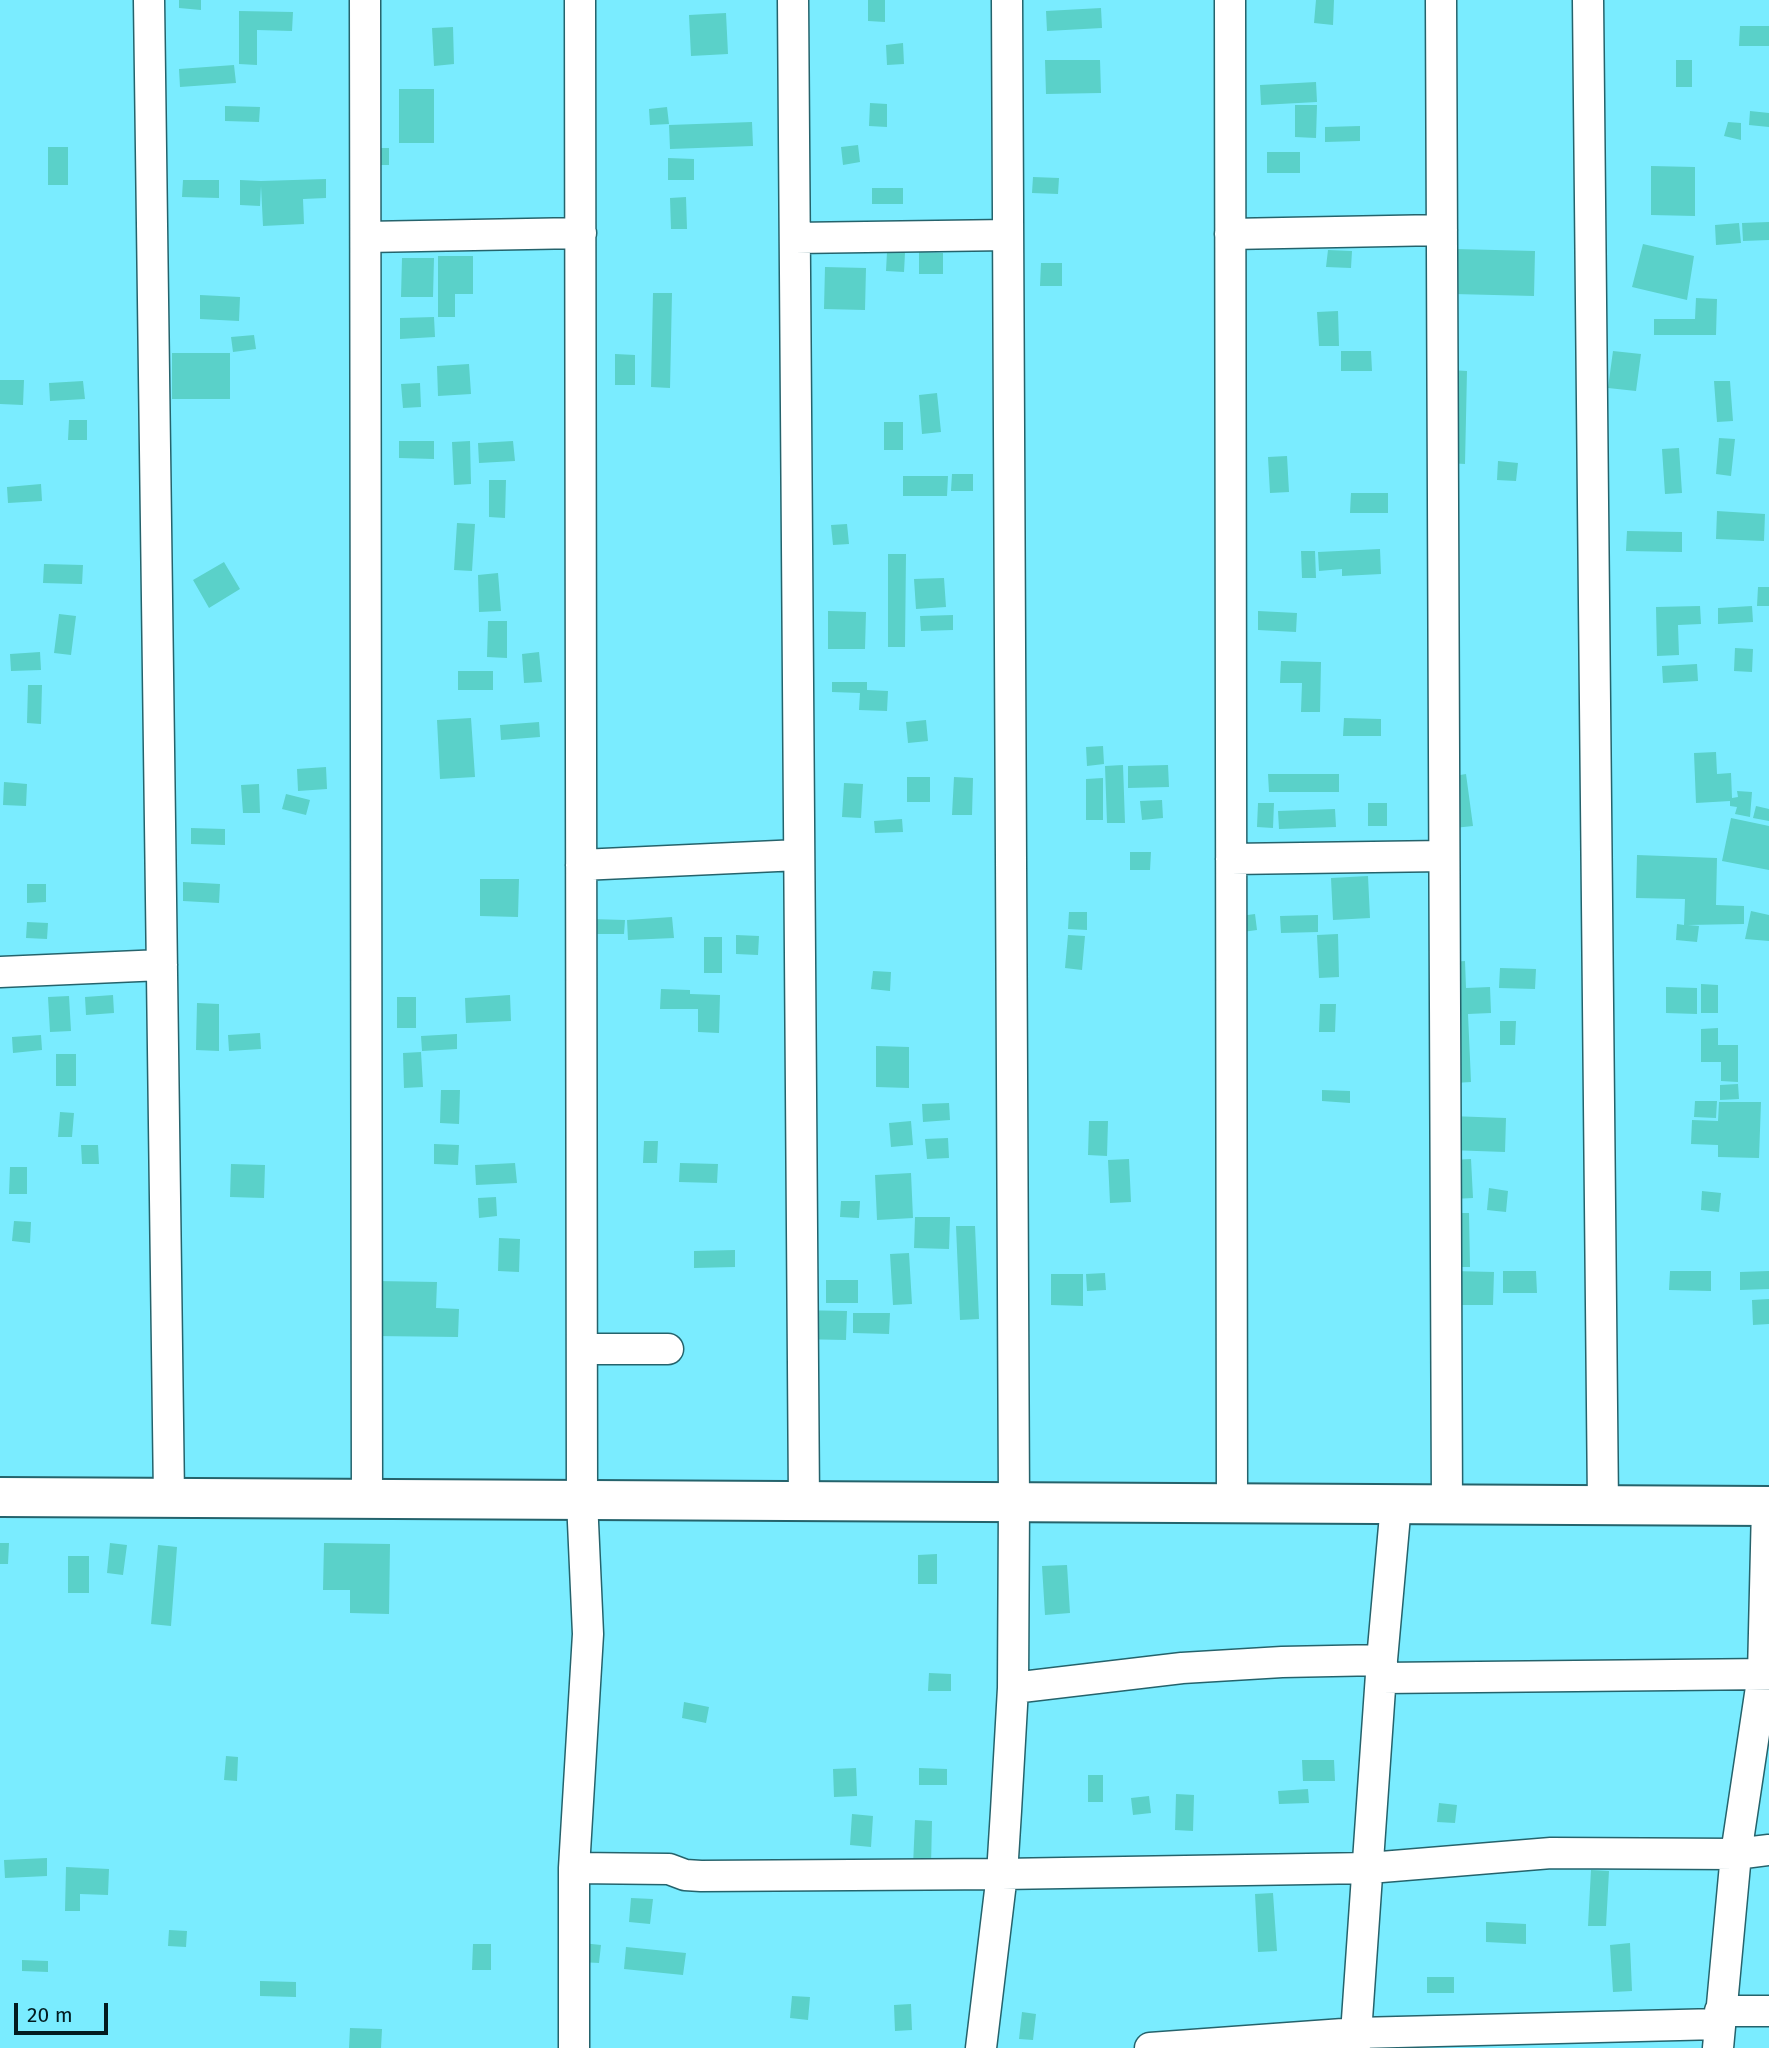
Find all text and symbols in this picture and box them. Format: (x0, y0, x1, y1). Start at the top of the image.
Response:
scale bar (18, 1988, 112, 2032)
text: 20 m (27, 2002, 73, 2028)

